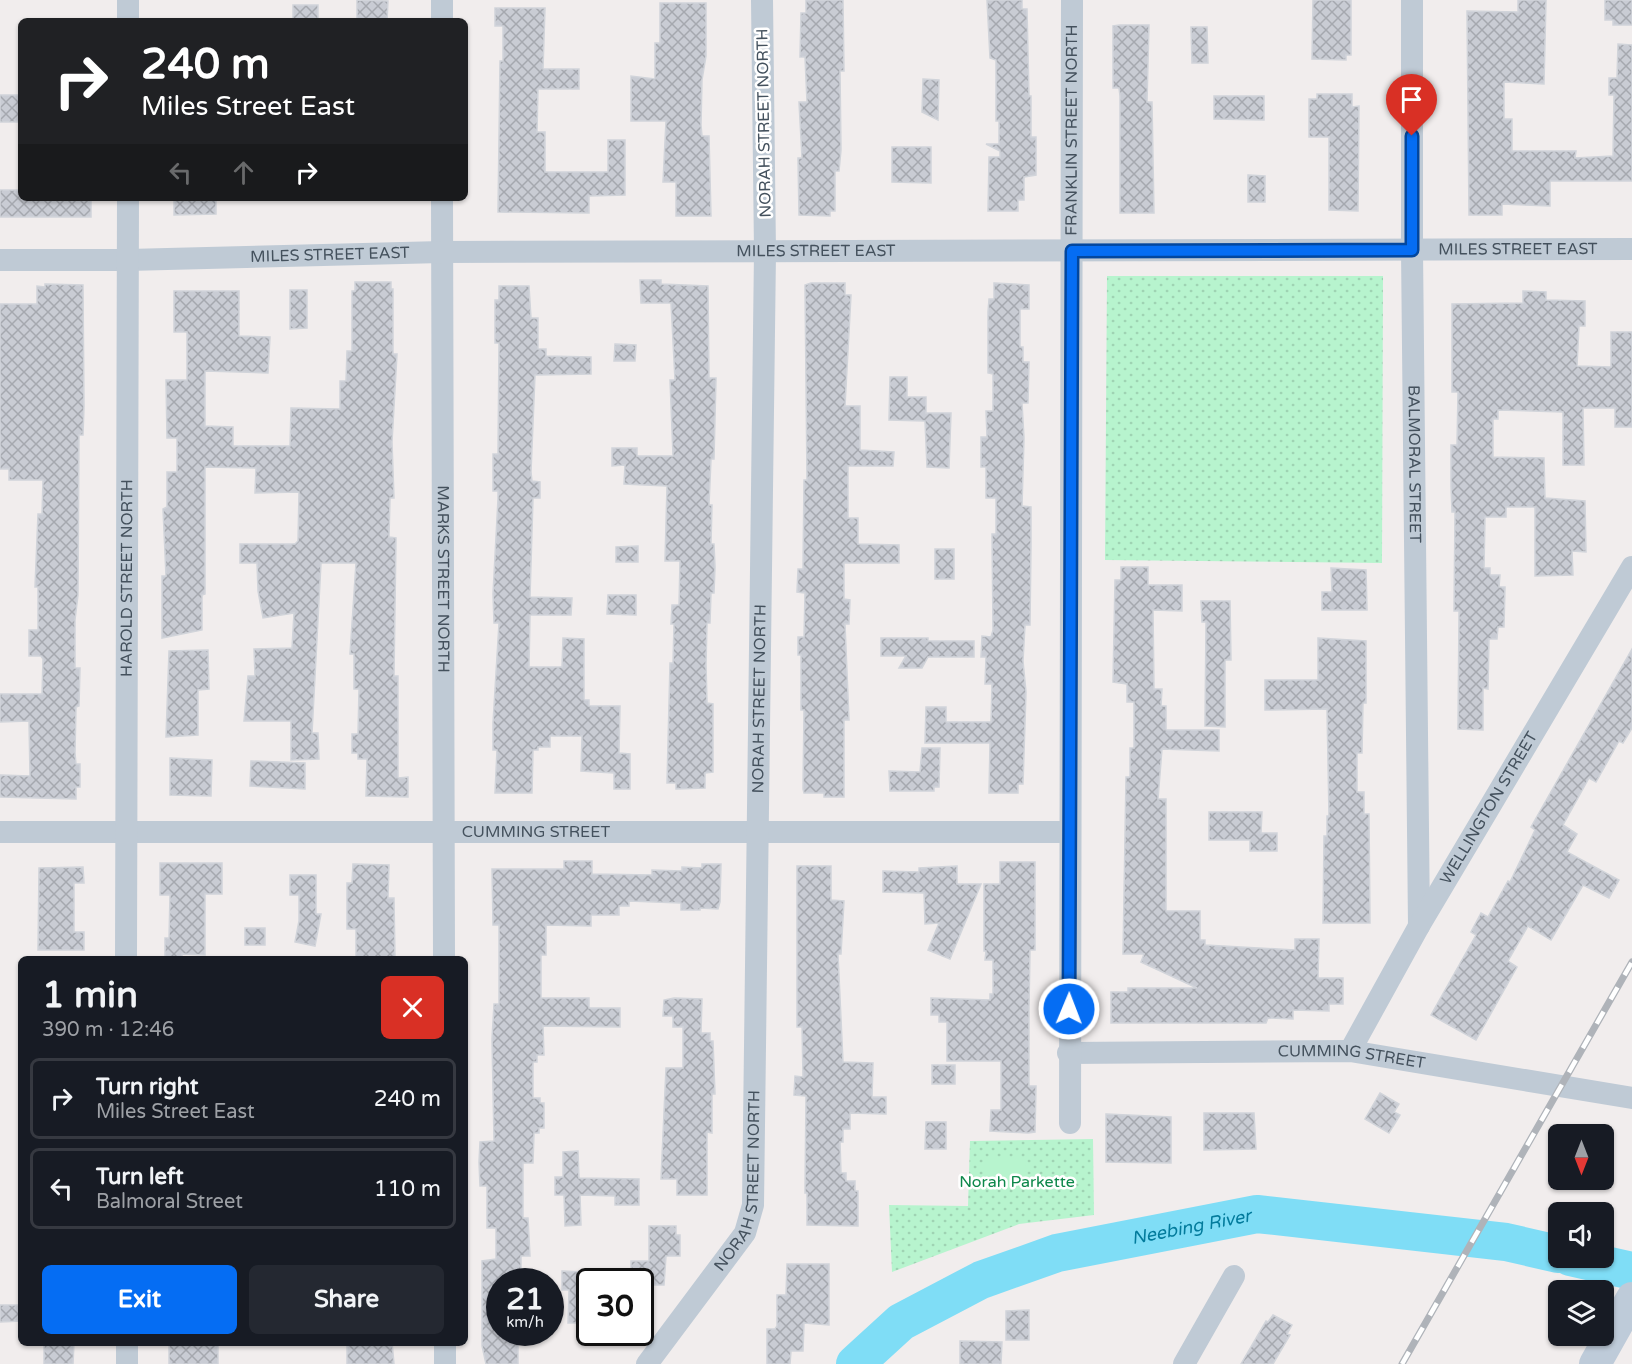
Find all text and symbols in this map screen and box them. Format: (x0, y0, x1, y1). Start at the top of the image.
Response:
street label: FRANKLIN STREET NORTH (1062, 24, 1082, 236)
street label: NORAH STREET NORTH (752, 28, 776, 218)
text: 240 m (141, 39, 270, 90)
icon: right (42, 42, 120, 120)
pin (1386, 74, 1437, 136)
icon: arrive (1395, 83, 1428, 116)
text: Miles Street East (141, 90, 355, 123)
icon: left (164, 156, 197, 189)
icon: ahead (227, 156, 260, 189)
icon: right (290, 156, 323, 189)
street label: MILES STREET EAST (1438, 239, 1598, 259)
street label: MILES STREET EAST (736, 241, 896, 261)
street label: MILES STREET EAST (250, 243, 410, 267)
street label: BALMORAL STREET (1403, 385, 1425, 543)
street label: HAROLD STREET NORTH (117, 479, 137, 677)
street label: MARKS STREET NORTH (433, 485, 453, 673)
street label: NORAH STREET NORTH (748, 604, 771, 794)
street label: WELLINGTON STREET (1436, 728, 1542, 888)
street label: CUMMING STREET (462, 822, 611, 842)
text: 1 min (42, 974, 138, 1017)
button: close (381, 976, 444, 1039)
position arrow (1037, 977, 1101, 1041)
text: 390 m · 12:46 (42, 1018, 174, 1042)
street label: CUMMING STREET (1278, 1041, 1427, 1073)
text: Turn right (96, 1074, 198, 1100)
icon: right (45, 1082, 78, 1115)
text: 240 m (374, 1086, 441, 1112)
street label: NORAH STREET NORTH (710, 1090, 764, 1275)
text: Miles Street East (96, 1100, 255, 1124)
north arrow (1548, 1124, 1614, 1190)
map controls (1548, 1124, 1614, 1346)
text: Turn left (96, 1164, 184, 1190)
icon: left (45, 1172, 78, 1205)
park label: Norah Parkette (959, 1172, 1075, 1192)
text: 110 m (374, 1176, 441, 1202)
text: Balmoral Street (96, 1190, 243, 1214)
button: sound (1548, 1202, 1614, 1268)
water label: Neebing River (1130, 1204, 1255, 1249)
button: Exit (42, 1265, 237, 1334)
button: Share (249, 1265, 444, 1334)
speed limit sign: 30 (576, 1268, 654, 1346)
button: layers (1548, 1280, 1614, 1346)
text: 21 (506, 1281, 544, 1318)
text: km/h (506, 1313, 544, 1331)

